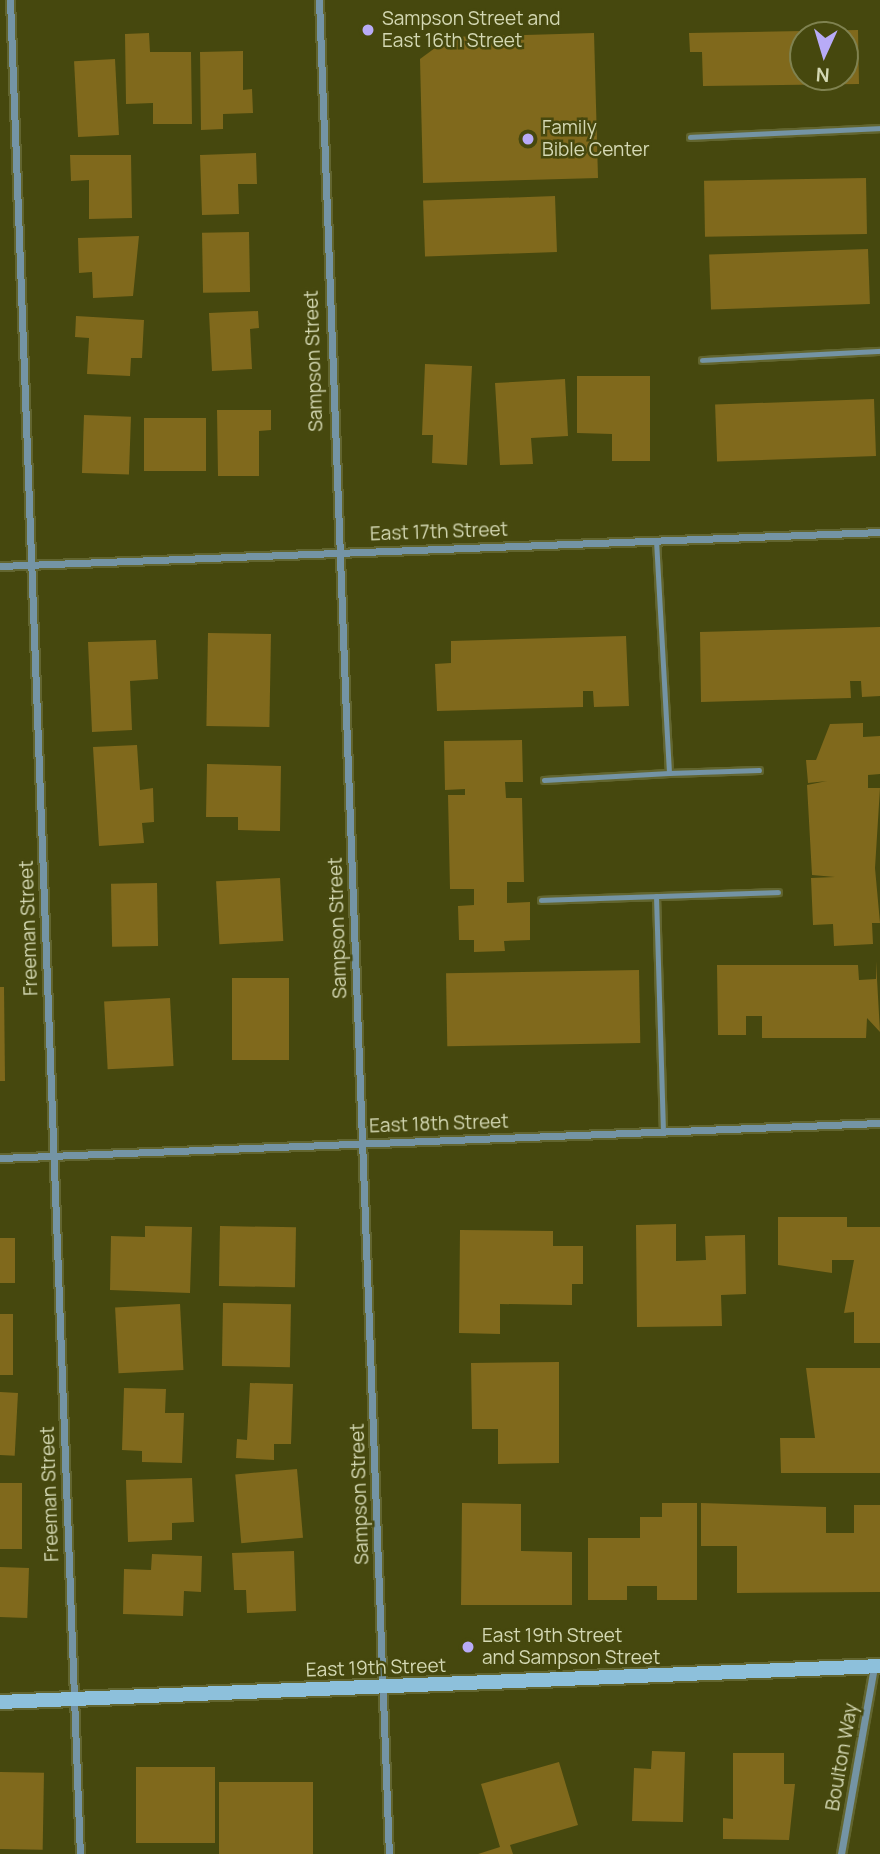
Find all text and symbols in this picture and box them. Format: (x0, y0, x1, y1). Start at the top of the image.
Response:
place label: Sampson Street and East 16th Street (382, 8, 560, 52)
north arrow (789, 21, 859, 91)
marker: Sampson Street and East 16th Street (360, 22, 376, 38)
text: N (815, 62, 830, 88)
place label: Family Bible Center (542, 117, 650, 161)
marker: Family Bible Center (520, 131, 536, 147)
street label: Sampson Street (300, 290, 328, 432)
street label: East 17th Street (370, 518, 508, 546)
street label: Sampson Street (324, 857, 352, 999)
street label: Freeman Street (15, 860, 43, 996)
street label: East 18th Street (369, 1110, 509, 1138)
street label: Sampson Street (346, 1423, 374, 1565)
street label: Freeman Street (36, 1426, 64, 1562)
place label: East 19th Street and Sampson Street (482, 1625, 660, 1669)
marker: East 19th Street and Sampson Street (460, 1639, 476, 1655)
street label: East 19th Street (305, 1654, 447, 1682)
street label: Boulton Way (821, 1701, 863, 1813)

